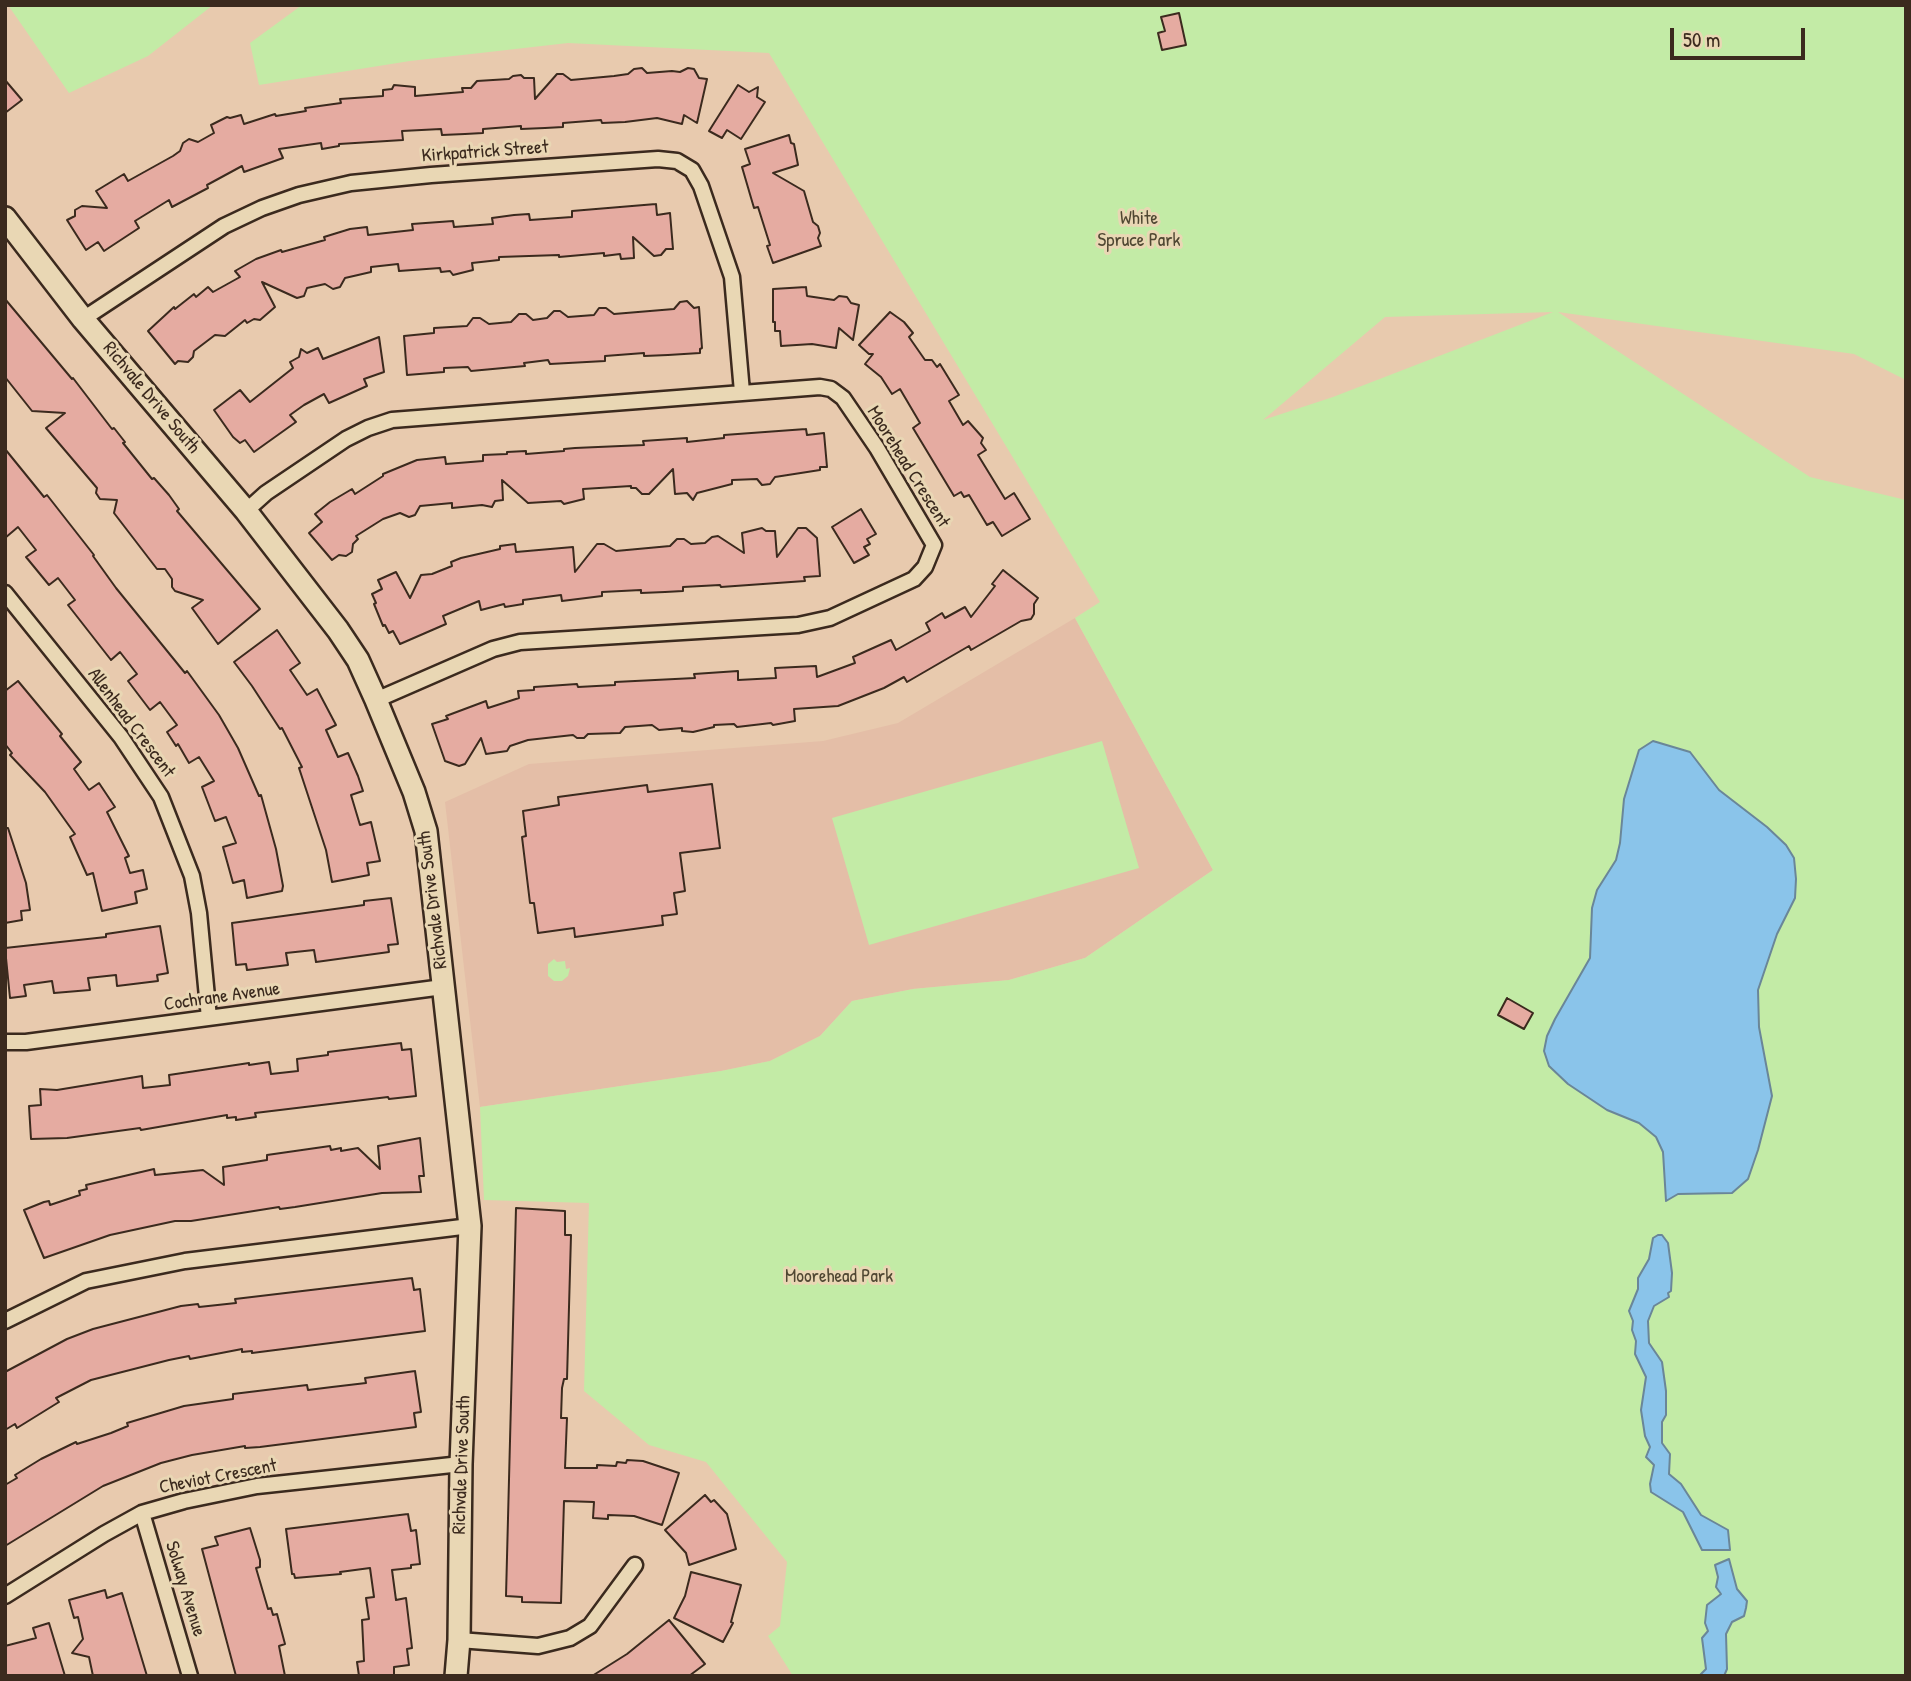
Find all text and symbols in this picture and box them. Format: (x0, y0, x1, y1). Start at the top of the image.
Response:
scale bar (1673, 14, 1808, 58)
text: 50 m (1683, 25, 1720, 54)
street label: Kirkpatrick Street (421, 136, 549, 168)
park label: White Spruce Park (1098, 208, 1180, 252)
street label: Richvale Drive South (98, 337, 204, 459)
street label: Moorehead Crescent (862, 402, 954, 532)
street label: Allenhead Crescent (82, 664, 180, 782)
street label: Richvale Drive South (413, 830, 453, 970)
street label: Cochrane Avenue (163, 978, 281, 1016)
park label: Moorehead Park (785, 1266, 893, 1288)
street label: Richvale Drive South (448, 1395, 476, 1535)
street label: Cheviot Crescent (157, 1454, 279, 1500)
street label: Solway Avenue (160, 1539, 210, 1639)

